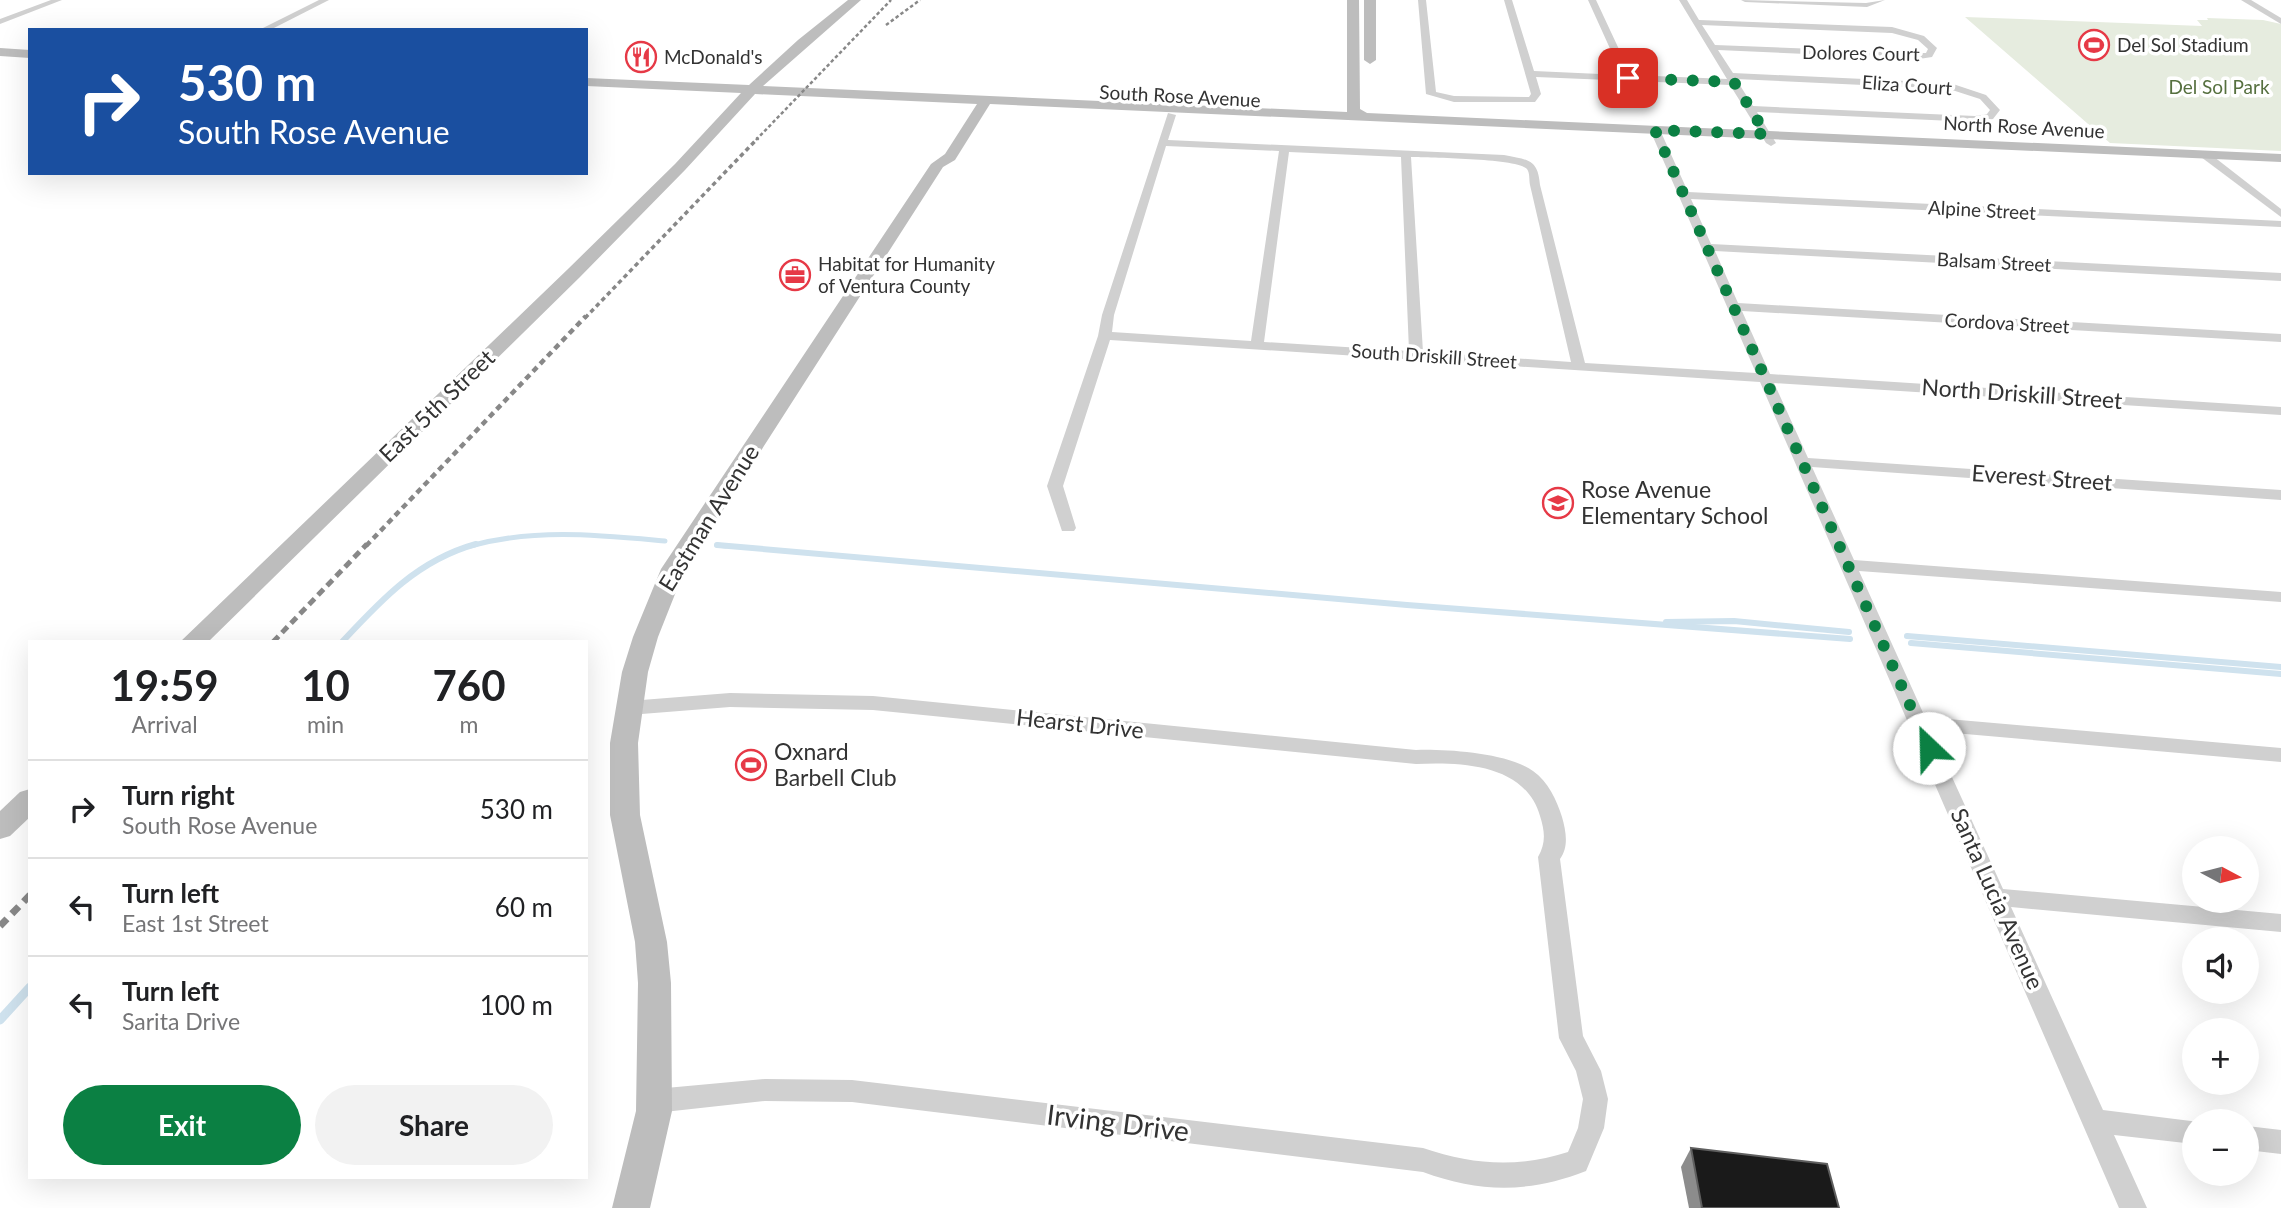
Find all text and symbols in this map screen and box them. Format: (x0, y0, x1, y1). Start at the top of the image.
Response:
sports icon: Del Sol Stadium (2077, 28, 2111, 62)
place label: Del Sol Stadium (2117, 33, 2249, 56)
restaurant icon: McDonald's (624, 40, 658, 74)
street label: Dolores Court (1802, 40, 1920, 65)
place label: McDonald's (664, 45, 763, 68)
pin (1598, 48, 1658, 108)
text: 530 m (178, 53, 316, 111)
icon: right (63, 56, 154, 147)
icon: arrive (1609, 59, 1647, 97)
street label: Eliza Court (1861, 70, 1953, 99)
park label: Del Sol Park (2168, 75, 2270, 98)
street label: South Rose Avenue (1099, 80, 1261, 111)
street label: North Rose Avenue (1943, 111, 2105, 142)
text: South Rose Avenue (178, 112, 450, 151)
street label: Alpine Street (1927, 195, 2037, 224)
street label: Balsam Street (1936, 247, 2052, 276)
place label: Habitat for Humanity of Ventura County (818, 252, 995, 297)
office icon: Habitat for Humanity of Ventura County (778, 258, 812, 292)
street label: Cordova Street (1944, 308, 2070, 337)
street label: South Driskill Street (1350, 338, 1518, 373)
street label: East 5th Street (373, 343, 500, 467)
street label: North Driskill Street (1921, 372, 2124, 414)
street label: Eastman Avenue (652, 439, 764, 596)
street label: Everest Street (1971, 458, 2114, 496)
place label: Rose Avenue Elementary School (1581, 475, 1768, 529)
school or university icon: Rose Avenue Elementary School (1541, 486, 1575, 520)
text: 19:59 (110, 660, 219, 710)
text: 10 (301, 660, 350, 710)
text: 760 (432, 660, 506, 710)
street label: Hearst Drive (1015, 702, 1145, 744)
text: Arrival (131, 710, 198, 738)
text: min (307, 710, 344, 738)
text: m (459, 710, 478, 738)
position arrow (1892, 711, 1966, 785)
place label: Oxnard Barbell Club (774, 737, 897, 791)
sports icon: Oxnard Barbell Club (734, 748, 768, 782)
text: Turn right (122, 779, 235, 811)
icon: right (63, 790, 101, 828)
text: 530 m (480, 793, 553, 825)
street label: Santa Lucia Avenue (1945, 804, 2050, 993)
text: South Rose Avenue (122, 811, 317, 839)
north arrow (2182, 836, 2259, 914)
map controls (2182, 836, 2259, 1186)
text: Turn left (122, 877, 219, 909)
icon: left (63, 888, 101, 926)
text: 60 m (495, 891, 553, 923)
text: East 1st Street (122, 909, 269, 937)
button: sound (2182, 927, 2259, 1004)
text: Turn left (122, 975, 219, 1007)
icon: left (63, 986, 101, 1024)
text: 100 m (480, 989, 553, 1021)
text: Sarita Drive (122, 1007, 240, 1035)
button: + (2182, 1018, 2259, 1095)
button: Exit (63, 1085, 301, 1165)
button: Share (315, 1085, 553, 1165)
street label: Irving Drive (1045, 1096, 1191, 1148)
button: − (2182, 1109, 2259, 1186)

